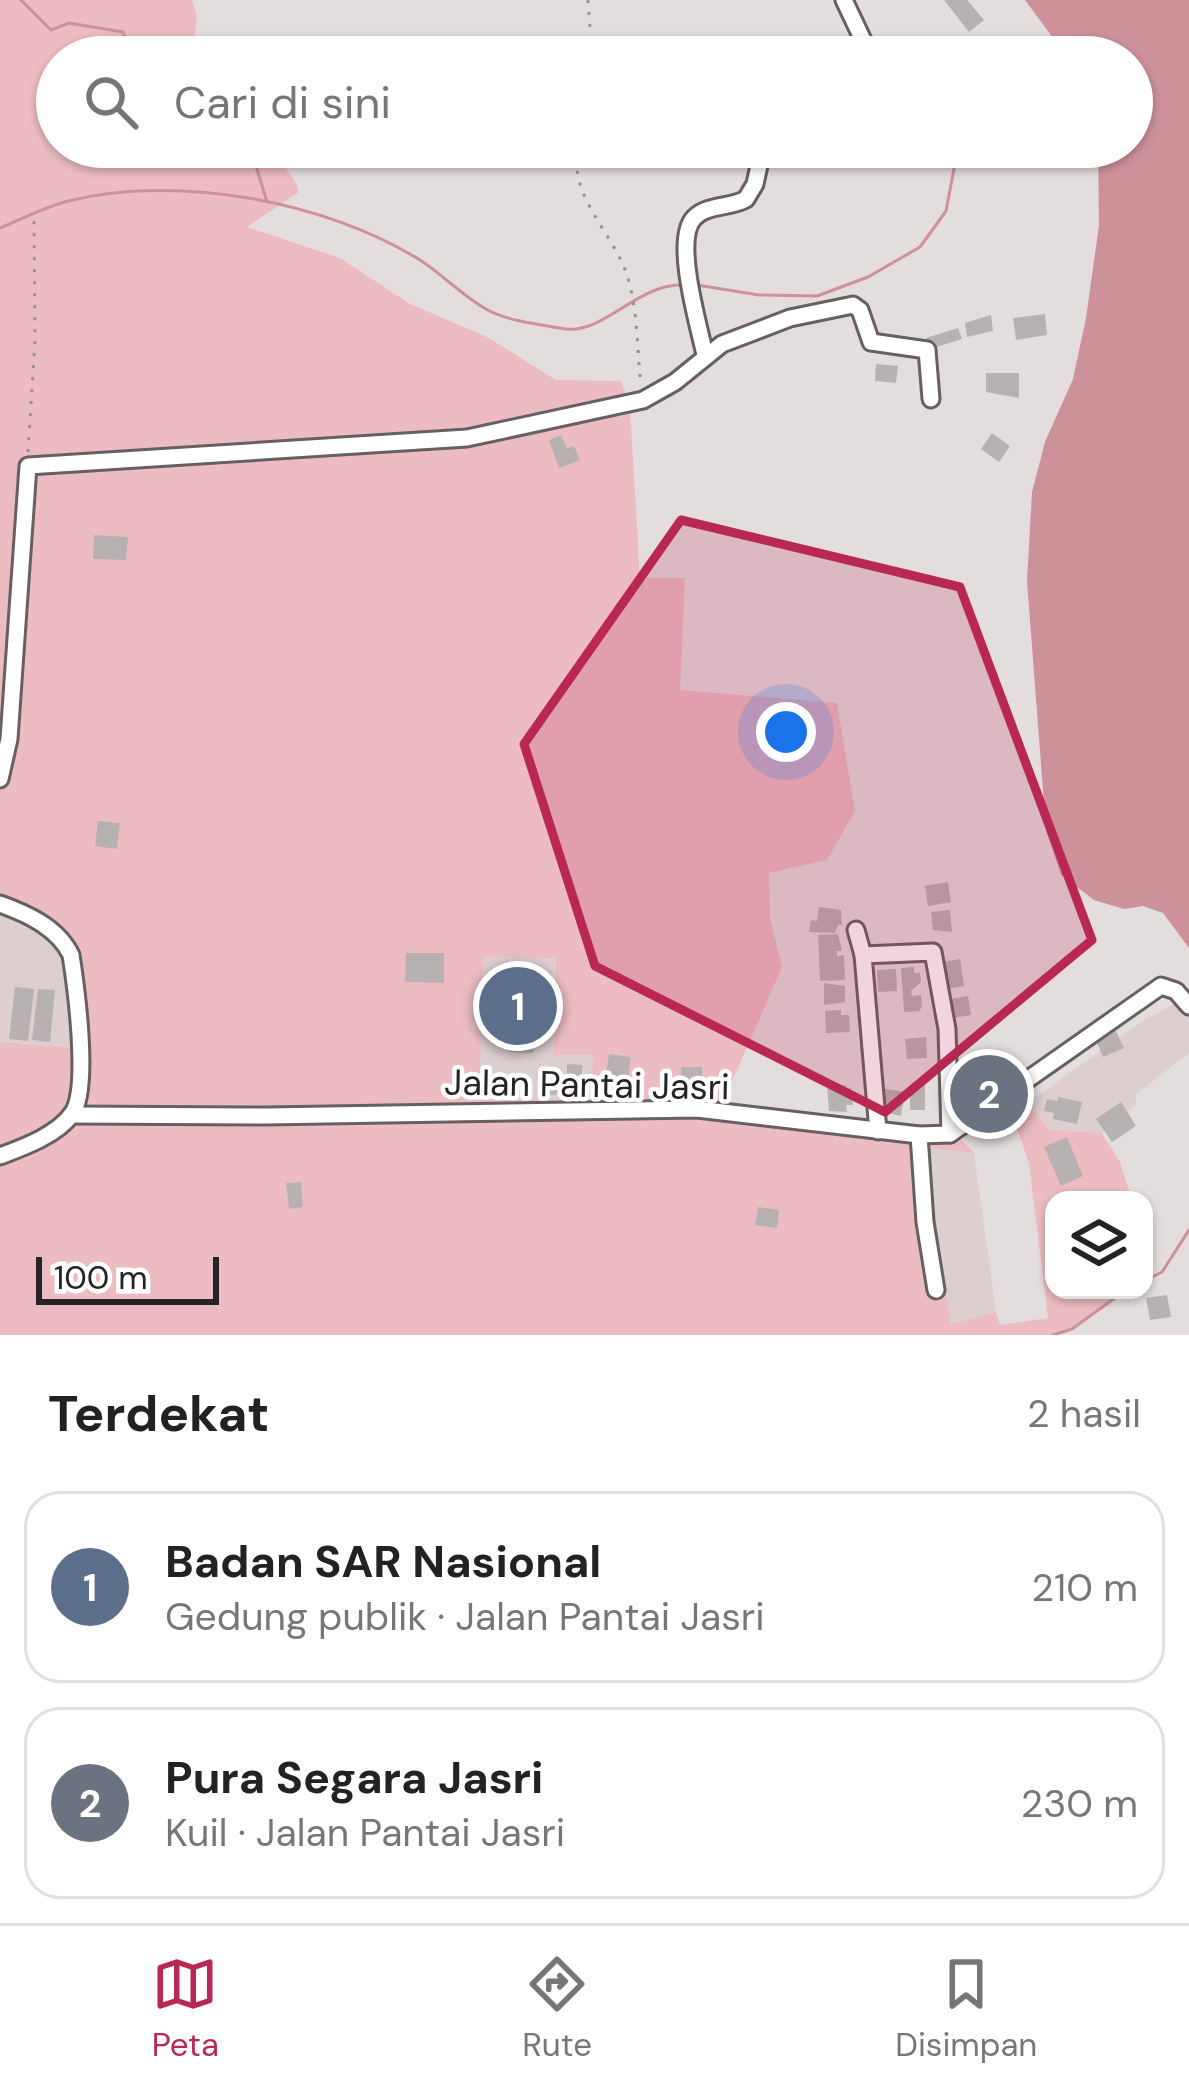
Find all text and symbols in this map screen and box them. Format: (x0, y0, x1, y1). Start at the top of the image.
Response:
search box (36, 36, 1153, 168)
icon: search (78, 69, 144, 135)
text: Cari di sini (174, 73, 391, 132)
your location (756, 702, 816, 762)
pin: 1 (479, 961, 557, 1051)
pin: 2 (950, 1049, 1028, 1139)
street label: Jalan Pantai Jasri (444, 1059, 730, 1110)
map controls (1045, 1191, 1153, 1299)
button: layers (1045, 1191, 1153, 1299)
scale bar (36, 1251, 219, 1304)
text: 100 m (54, 1256, 148, 1299)
text: Terdekat (48, 1380, 269, 1447)
text: 2 hasil (1027, 1388, 1141, 1439)
text: Badan SAR Nasional (165, 1532, 601, 1591)
text: 1 (83, 1562, 97, 1613)
text: 210 m (1032, 1562, 1138, 1613)
text: Gedung publik · Jalan Pantai Jasri (165, 1591, 765, 1642)
text: Pura Segara Jasri (165, 1748, 543, 1807)
text: 2 (79, 1778, 101, 1829)
text: 230 m (1021, 1778, 1138, 1829)
text: Kuil · Jalan Pantai Jasri (165, 1807, 565, 1858)
tab: Peta (152, 1951, 219, 2066)
tab: Rute (522, 1951, 592, 2066)
tab: Disimpan (895, 1951, 1037, 2066)

